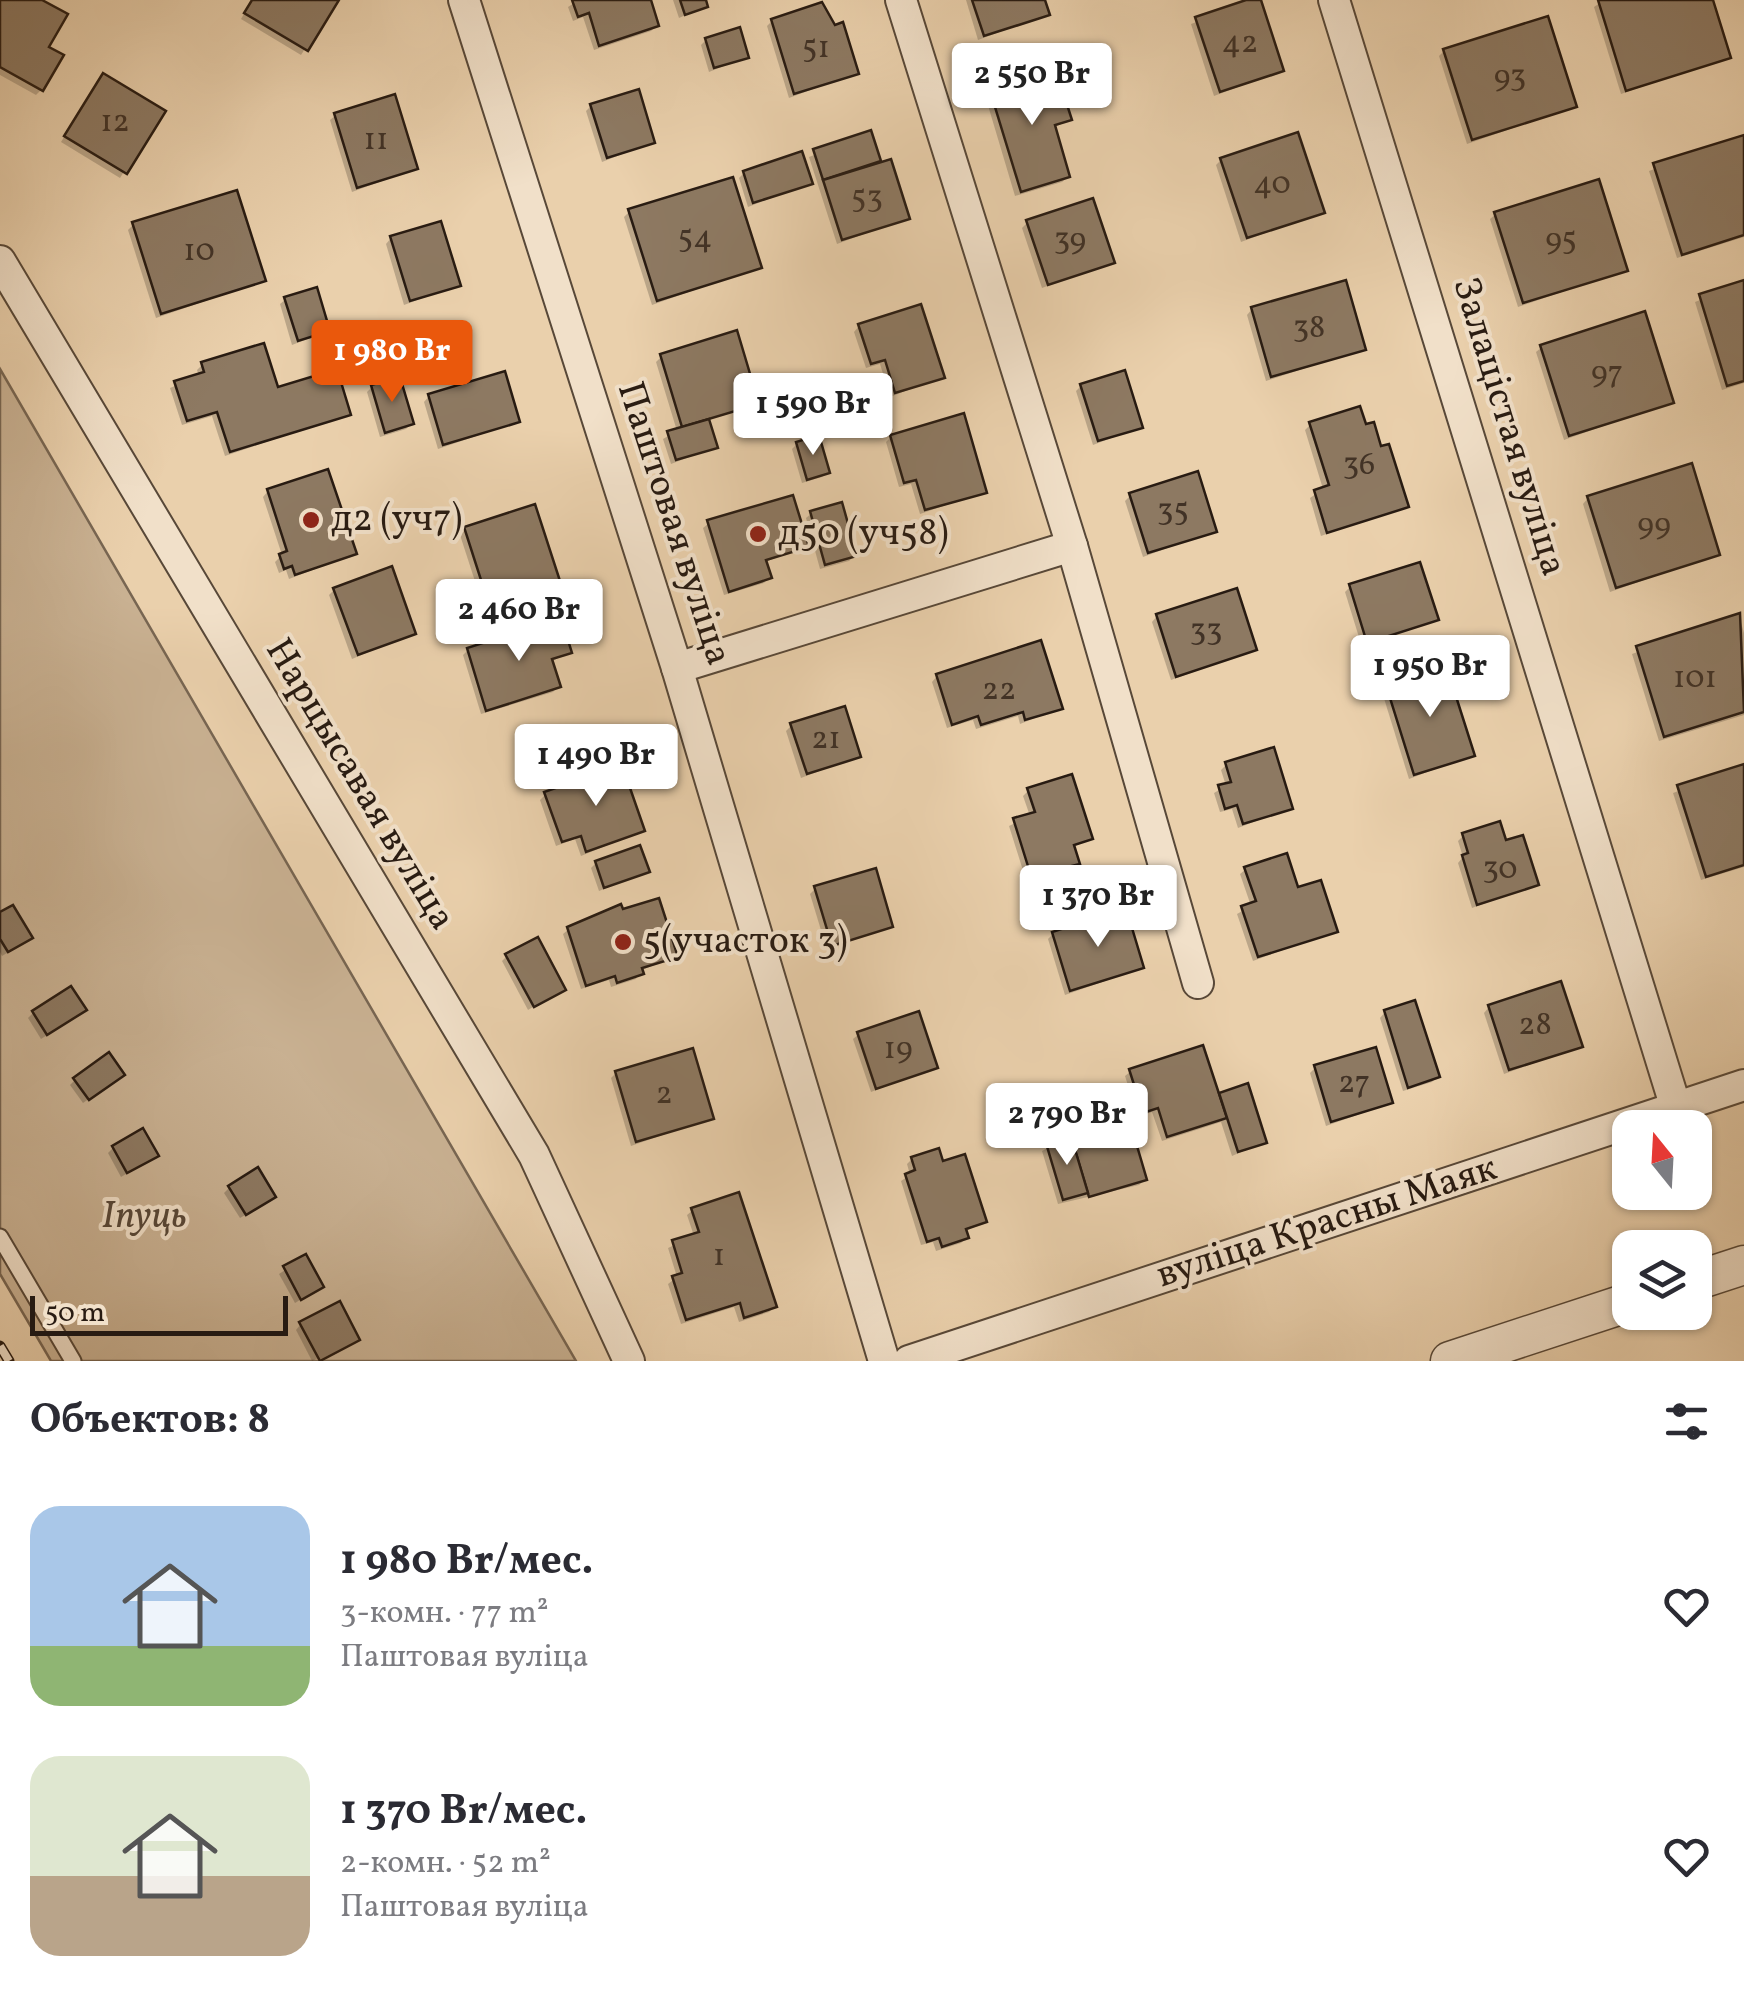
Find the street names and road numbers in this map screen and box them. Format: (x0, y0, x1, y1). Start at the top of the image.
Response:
street label: Залацістая вуліца (1437, 271, 1579, 583)
street label: Паштовая вуліца (602, 375, 744, 673)
street label: Нарцысавая вуліца (251, 629, 467, 941)
street label: вуліца Красны Маяк (1150, 1143, 1504, 1303)

